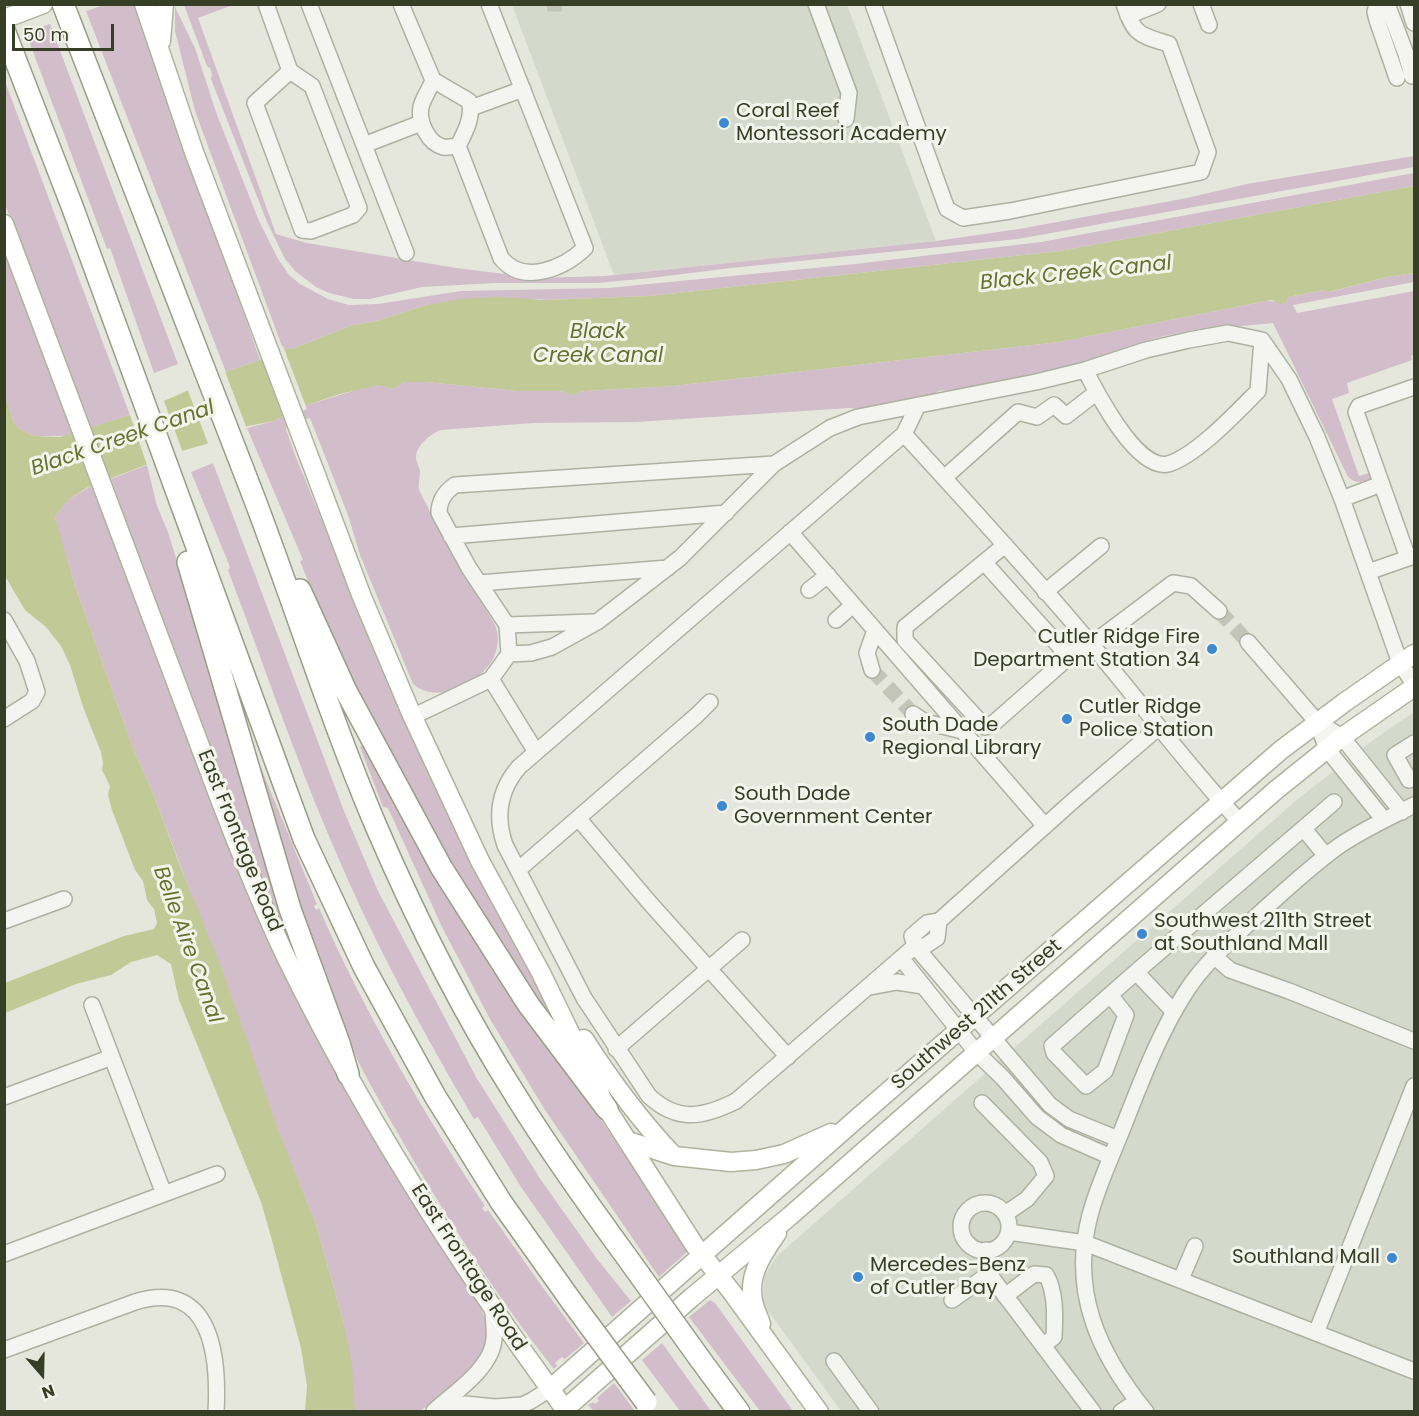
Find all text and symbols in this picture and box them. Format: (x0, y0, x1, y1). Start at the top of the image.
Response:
scale bar (15, 12, 117, 50)
text: 50 m (23, 22, 69, 47)
place label: Coral Reef Montessori Academy (736, 100, 947, 147)
marker: Coral Reef Montessori Academy (717, 116, 731, 130)
water label: Black Creek Canal (979, 251, 1173, 297)
water label: Black Creek Canal (533, 320, 663, 370)
water label: Black Creek Canal (28, 396, 218, 482)
place label: Cutler Ridge Fire Department Station 34 (973, 626, 1200, 673)
marker: Cutler Ridge Fire Department Station 34 (1205, 642, 1219, 656)
place label: Cutler Ridge Police Station (1079, 696, 1213, 743)
marker: Cutler Ridge Police Station (1060, 712, 1074, 726)
place label: South Dade Regional Library (882, 714, 1041, 761)
marker: South Dade Regional Library (863, 730, 877, 744)
street label: East Frontage Road (192, 747, 286, 935)
place label: South Dade Government Center (734, 783, 932, 830)
marker: South Dade Government Center (715, 799, 729, 813)
water label: Belle Aire Canal (147, 863, 227, 1027)
place label: Southwest 211th Street at Southland Mall (1154, 910, 1372, 957)
marker: Southwest 211th Street at Southland Mall (1135, 927, 1149, 941)
street label: Southwest 211th Street (887, 935, 1067, 1095)
street label: East Frontage Road (405, 1180, 531, 1356)
place label: Southland Mall (1232, 1246, 1380, 1270)
marker: Southland Mall (1385, 1251, 1399, 1265)
place label: Mercedes-Benz of Cutler Bay (870, 1254, 1026, 1301)
marker: Mercedes-Benz of Cutler Bay (851, 1270, 865, 1284)
north arrow (12, 1344, 72, 1404)
text: N (39, 1379, 58, 1404)

